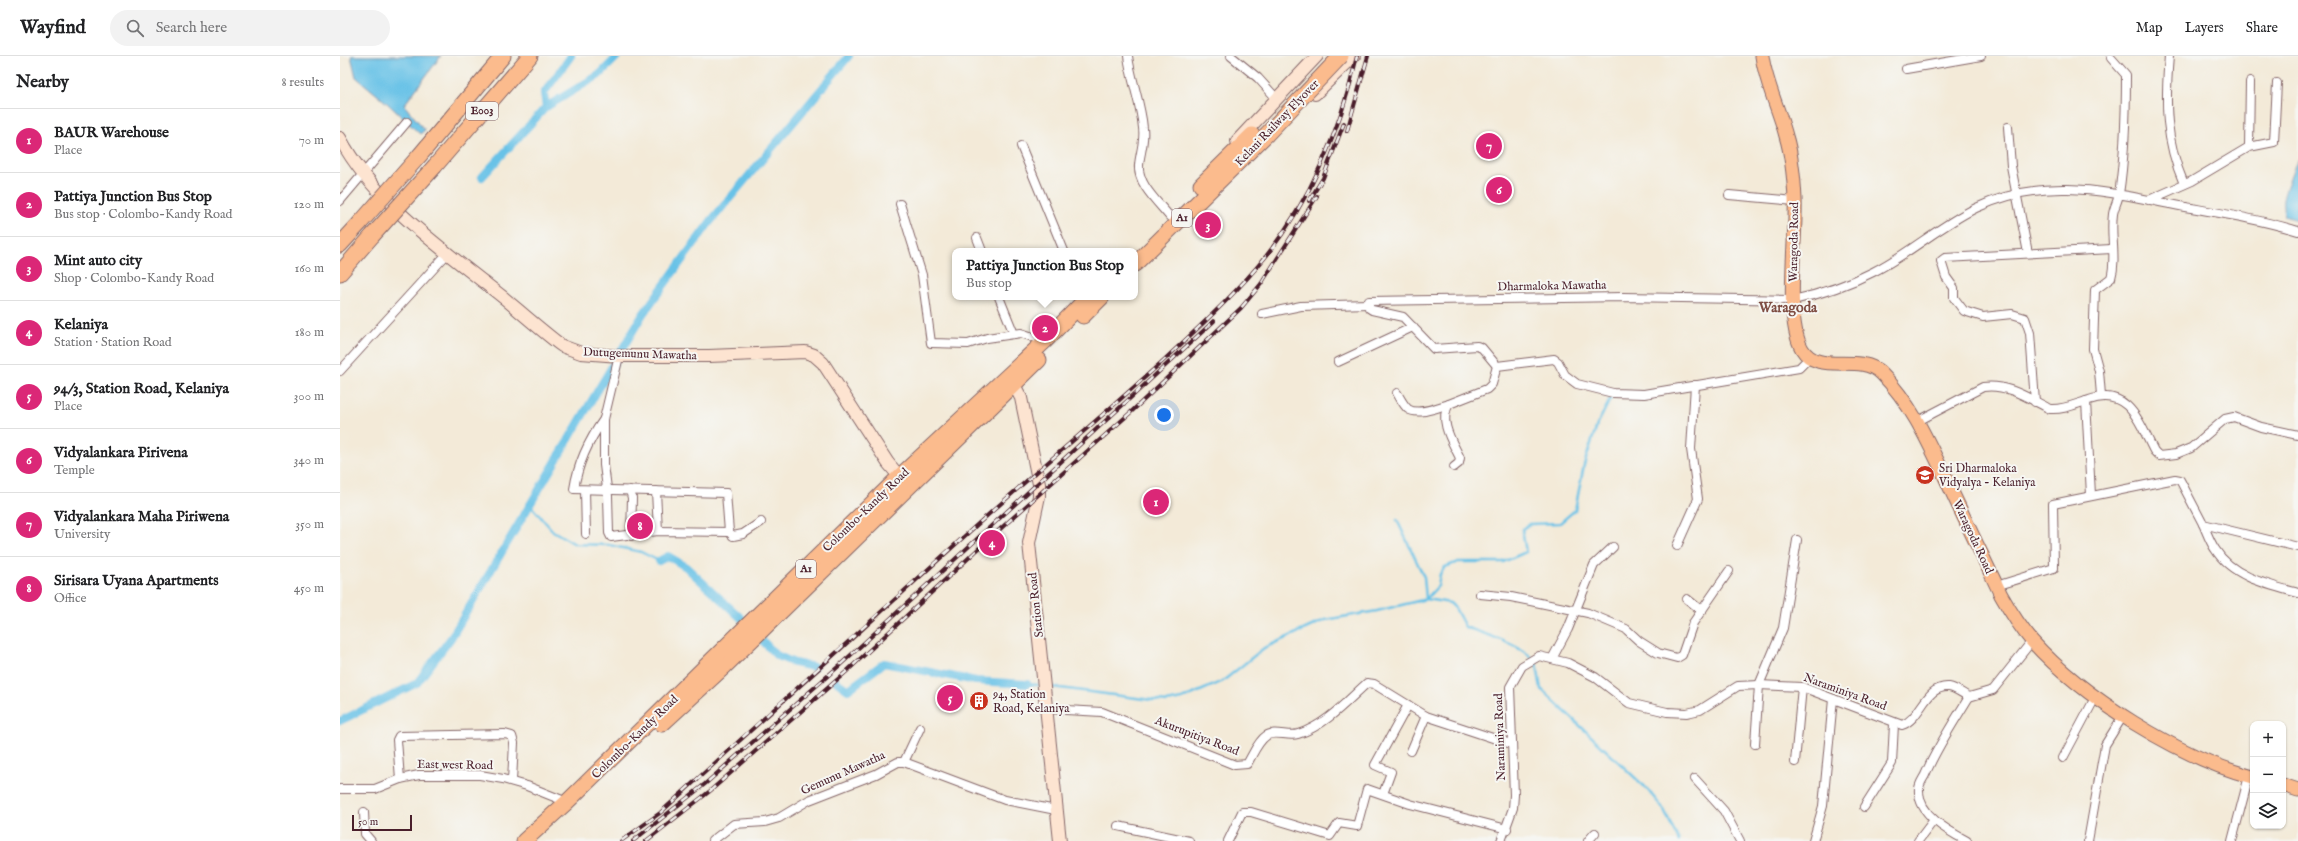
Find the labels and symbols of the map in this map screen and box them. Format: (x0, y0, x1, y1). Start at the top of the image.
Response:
street label: Kelani Railway Flyover (1232, 76, 1323, 170)
road number: E003 (466, 102, 498, 120)
pin: 7 (1476, 131, 1502, 161)
pin: 6 (1486, 175, 1512, 205)
street label: Waragoda Road (1786, 201, 1802, 282)
road number: A1 (1172, 209, 1192, 227)
pin: 3 (1195, 210, 1221, 240)
street label: Dharmaloka Mawatha (1497, 278, 1607, 294)
district label: Waragoda (1758, 299, 1818, 317)
pin: 2 (1032, 313, 1058, 343)
street label: Dutugemunu Mawatha (583, 345, 698, 364)
your location (1154, 405, 1174, 425)
place label: Sri Dharmaloka Vidyalya - Kelaniya (1938, 461, 2036, 490)
street label: Colombo-Kandy Road (820, 464, 913, 555)
school or university icon: Sri Dharmaloka Vidyalya - Kelaniya (1914, 464, 1936, 486)
pin: 1 (1143, 487, 1169, 517)
street label: Waragoda Road (1949, 498, 1997, 577)
pin: 8 (627, 511, 653, 541)
pin: 4 (979, 528, 1005, 558)
road number: A1 (796, 560, 816, 578)
street label: Station Road (1025, 571, 1047, 638)
street label: Naraminiya Road (1801, 670, 1889, 714)
pin: 5 (937, 683, 963, 713)
place label: 94, Station Road, Kelaniya (992, 687, 1070, 716)
building icon: 94, Station Road, Kelaniya (968, 690, 990, 712)
street label: Colombo-Kandy Road (589, 691, 682, 782)
street label: Naraminiya Road (1491, 692, 1509, 781)
street label: Akurupitiya Road (1151, 713, 1242, 760)
street label: Gemunu Mawatha (799, 747, 888, 798)
street label: East west Road (417, 757, 494, 773)
scale bar (352, 813, 412, 832)

